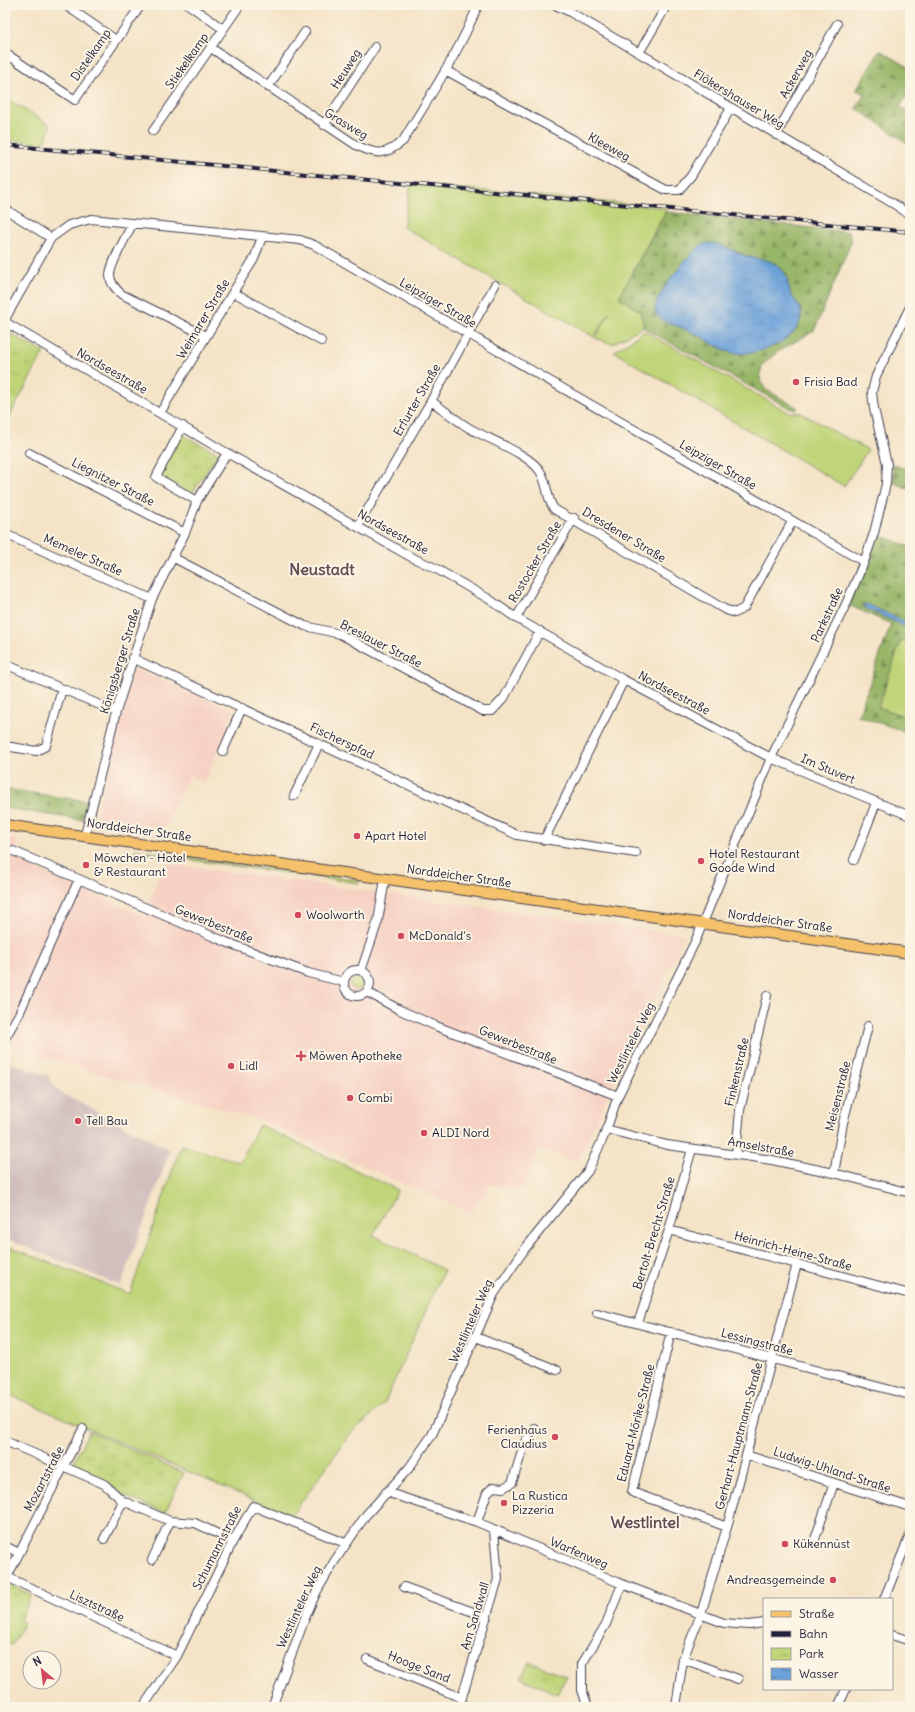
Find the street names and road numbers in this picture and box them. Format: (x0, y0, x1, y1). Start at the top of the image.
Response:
street label: Distelkamp (67, 26, 114, 84)
street label: Stiekelkamp (162, 30, 211, 92)
street label: Heuweg (327, 46, 364, 92)
street label: Ackerweg (776, 47, 815, 101)
street label: Flökershauser Weg (691, 66, 787, 132)
street label: Grasweg (322, 105, 371, 142)
street label: Kleeweg (586, 129, 633, 164)
street label: Leipziger Straße (397, 274, 479, 331)
street label: Weimarer Straße (173, 276, 232, 362)
street label: Nordseestraße (74, 344, 150, 397)
street label: Erfurter Straße (390, 361, 443, 439)
street label: Leipziger Straße (677, 436, 759, 493)
street label: Liegnitzer Straße (69, 454, 157, 509)
street label: Dresdener Straße (580, 504, 669, 565)
street label: Nordseestraße (355, 506, 432, 557)
street label: Rostocker Straße (505, 518, 564, 605)
street label: Memeler Straße (41, 530, 125, 579)
street label: Parkstraße (807, 585, 846, 645)
street label: Königsberger Straße (96, 606, 143, 716)
street label: Breslauer Straße (338, 616, 425, 671)
street label: Nordseestraße (636, 667, 713, 718)
street label: Fischerspfad (308, 719, 377, 762)
street label: Im Stuvert (799, 750, 857, 787)
street label: Norddeicher Straße (86, 815, 192, 844)
street label: Norddeicher Straße (406, 861, 512, 890)
street label: Gewerbestraße (173, 901, 256, 946)
street label: Norddeicher Straße (727, 906, 833, 935)
street label: Westlinteler Weg (604, 999, 658, 1086)
street label: Gewerbestraße (477, 1022, 560, 1067)
street label: Finkenstraße (721, 1036, 752, 1108)
street label: Meisenstraße (822, 1059, 853, 1133)
street label: Amselstraße (727, 1133, 795, 1160)
street label: Bertolt-Brecht-Straße (629, 1175, 678, 1291)
street label: Heinrich-Heine-Straße (733, 1228, 854, 1273)
street label: Westlinteler Weg (445, 1277, 496, 1365)
street label: Lessingstraße (719, 1325, 795, 1358)
street label: Gerhart-Hauptmann-Straße (712, 1361, 765, 1511)
street label: Eduard-Mörike-Straße (614, 1362, 657, 1483)
street label: Ludwig-Uhland-Straße (772, 1443, 893, 1496)
street label: Mozartstraße (20, 1444, 67, 1514)
street label: Schumannstraße (189, 1503, 244, 1592)
street label: Warfenweg (548, 1534, 611, 1572)
street label: Westlinteler Weg (273, 1563, 324, 1651)
street label: Am Sandwall (457, 1580, 492, 1652)
street label: Lisztstraße (67, 1586, 127, 1625)
street label: Hooge Sand (386, 1647, 452, 1686)

